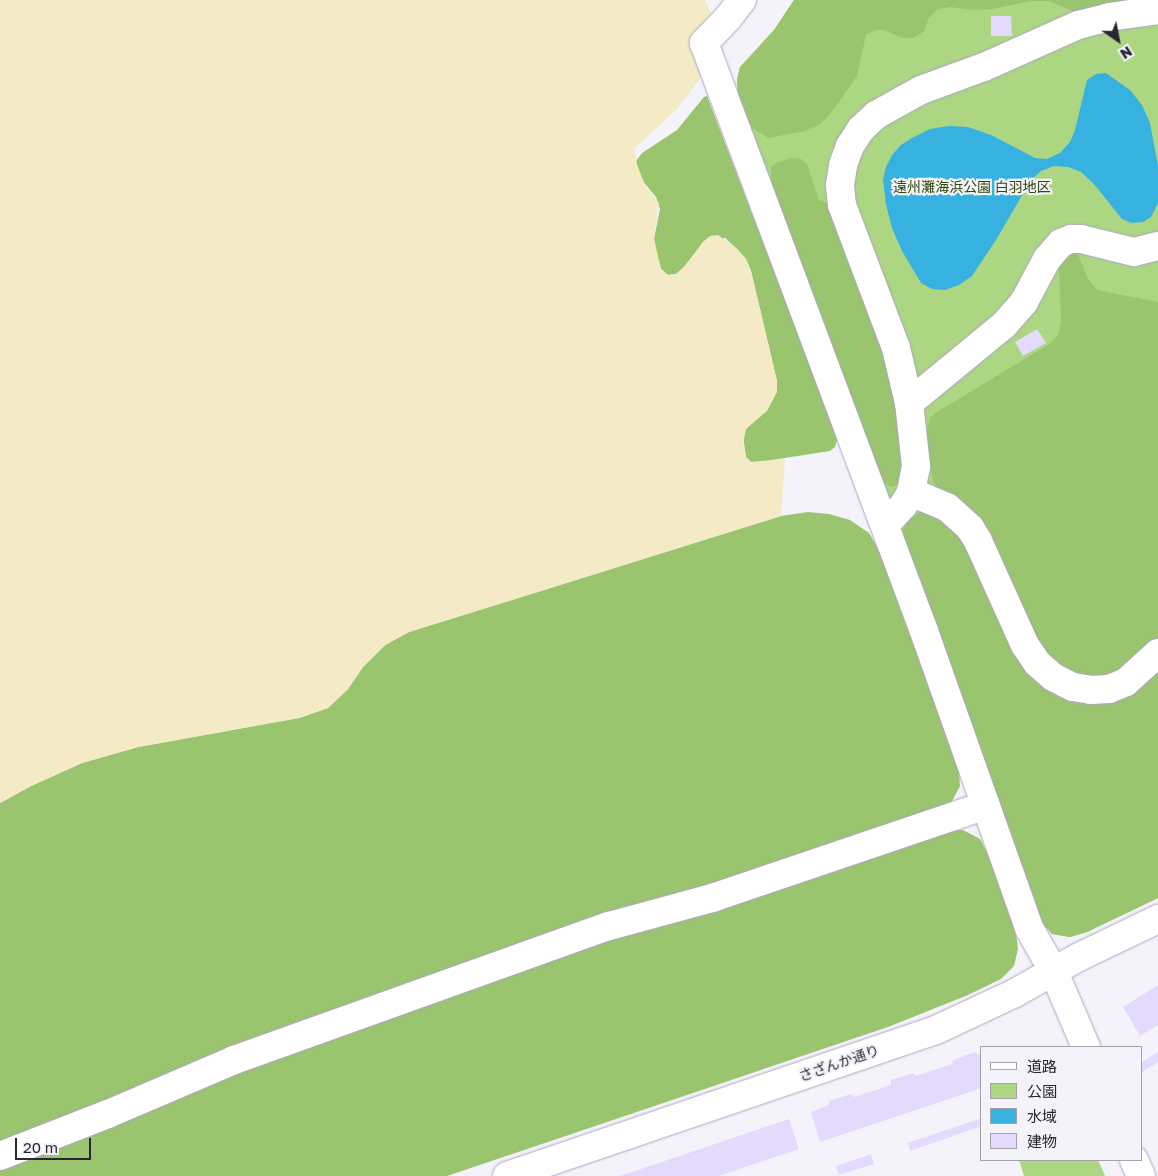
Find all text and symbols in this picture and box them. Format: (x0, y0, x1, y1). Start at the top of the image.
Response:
north arrow (1093, 15, 1143, 65)
text: N (1117, 43, 1136, 63)
park label: 遠州灘海浜公園 白羽地区 (893, 179, 1051, 195)
street label: さざんか通り (797, 1041, 881, 1085)
legend (980, 1046, 1143, 1161)
text: 道路 (1027, 1057, 1057, 1075)
text: 公園 (1027, 1082, 1057, 1100)
text: 水域 (1027, 1107, 1057, 1125)
scale bar (18, 1128, 94, 1160)
text: 建物 (1027, 1132, 1057, 1150)
text: 20 m (23, 1138, 58, 1156)

